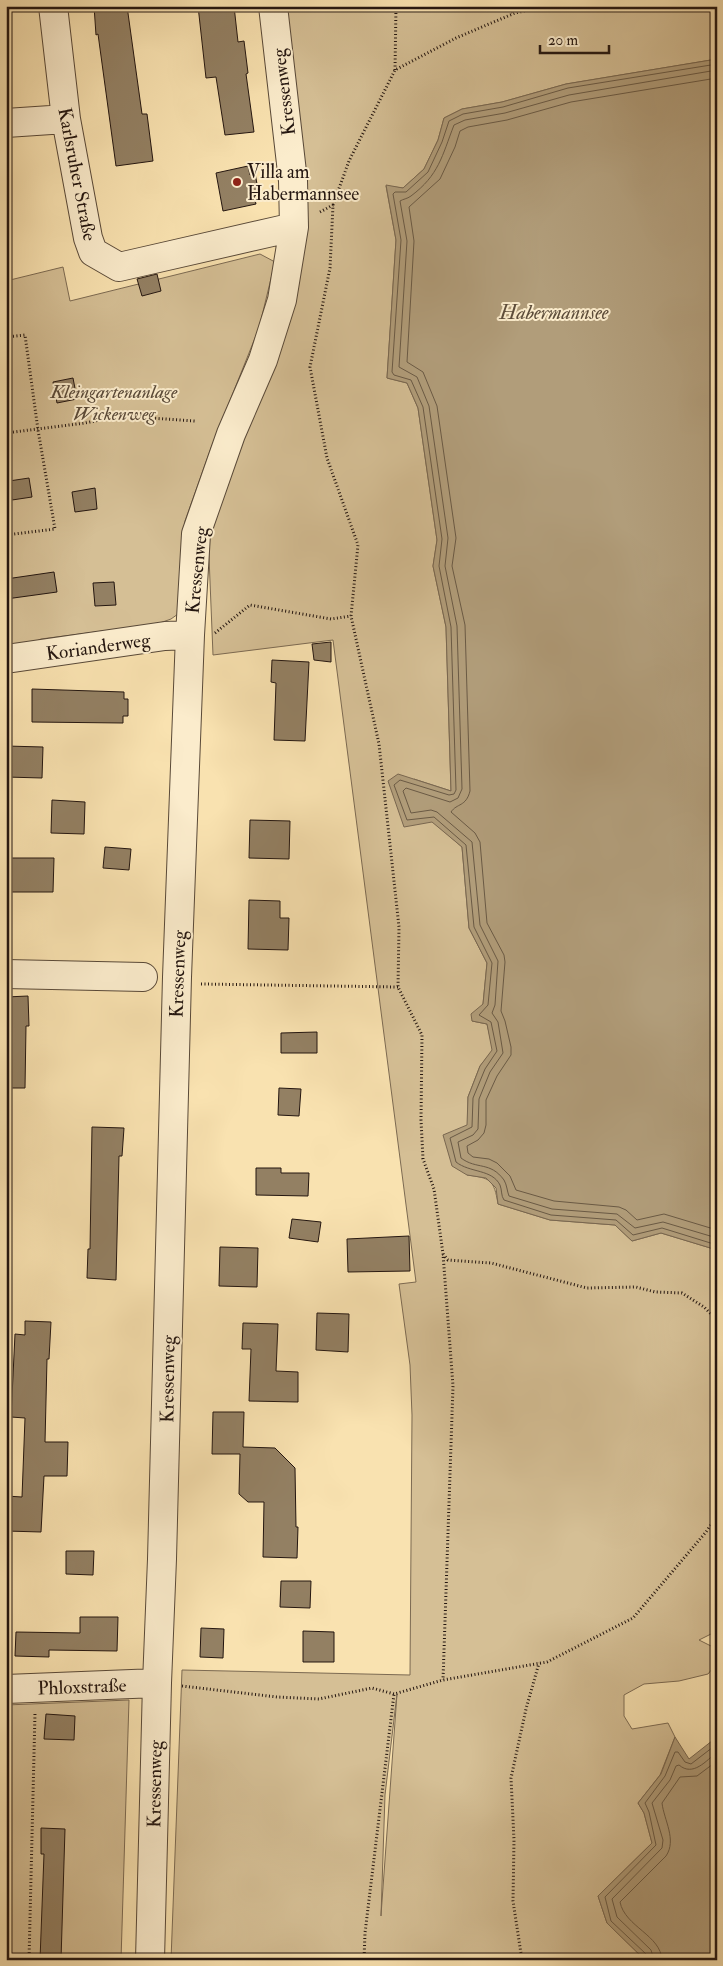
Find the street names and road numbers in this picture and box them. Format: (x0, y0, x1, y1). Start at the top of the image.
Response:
street label: Kressenweg (267, 46, 301, 137)
street label: Karlsruher Straße (52, 106, 102, 243)
street label: Kressenweg (180, 525, 214, 615)
street label: Korianderweg (44, 628, 152, 666)
street label: Kressenweg (164, 929, 192, 1018)
street label: Kressenweg (155, 1334, 181, 1423)
street label: Phloxstraße (37, 1673, 127, 1701)
street label: Kressenweg (142, 1739, 168, 1828)

